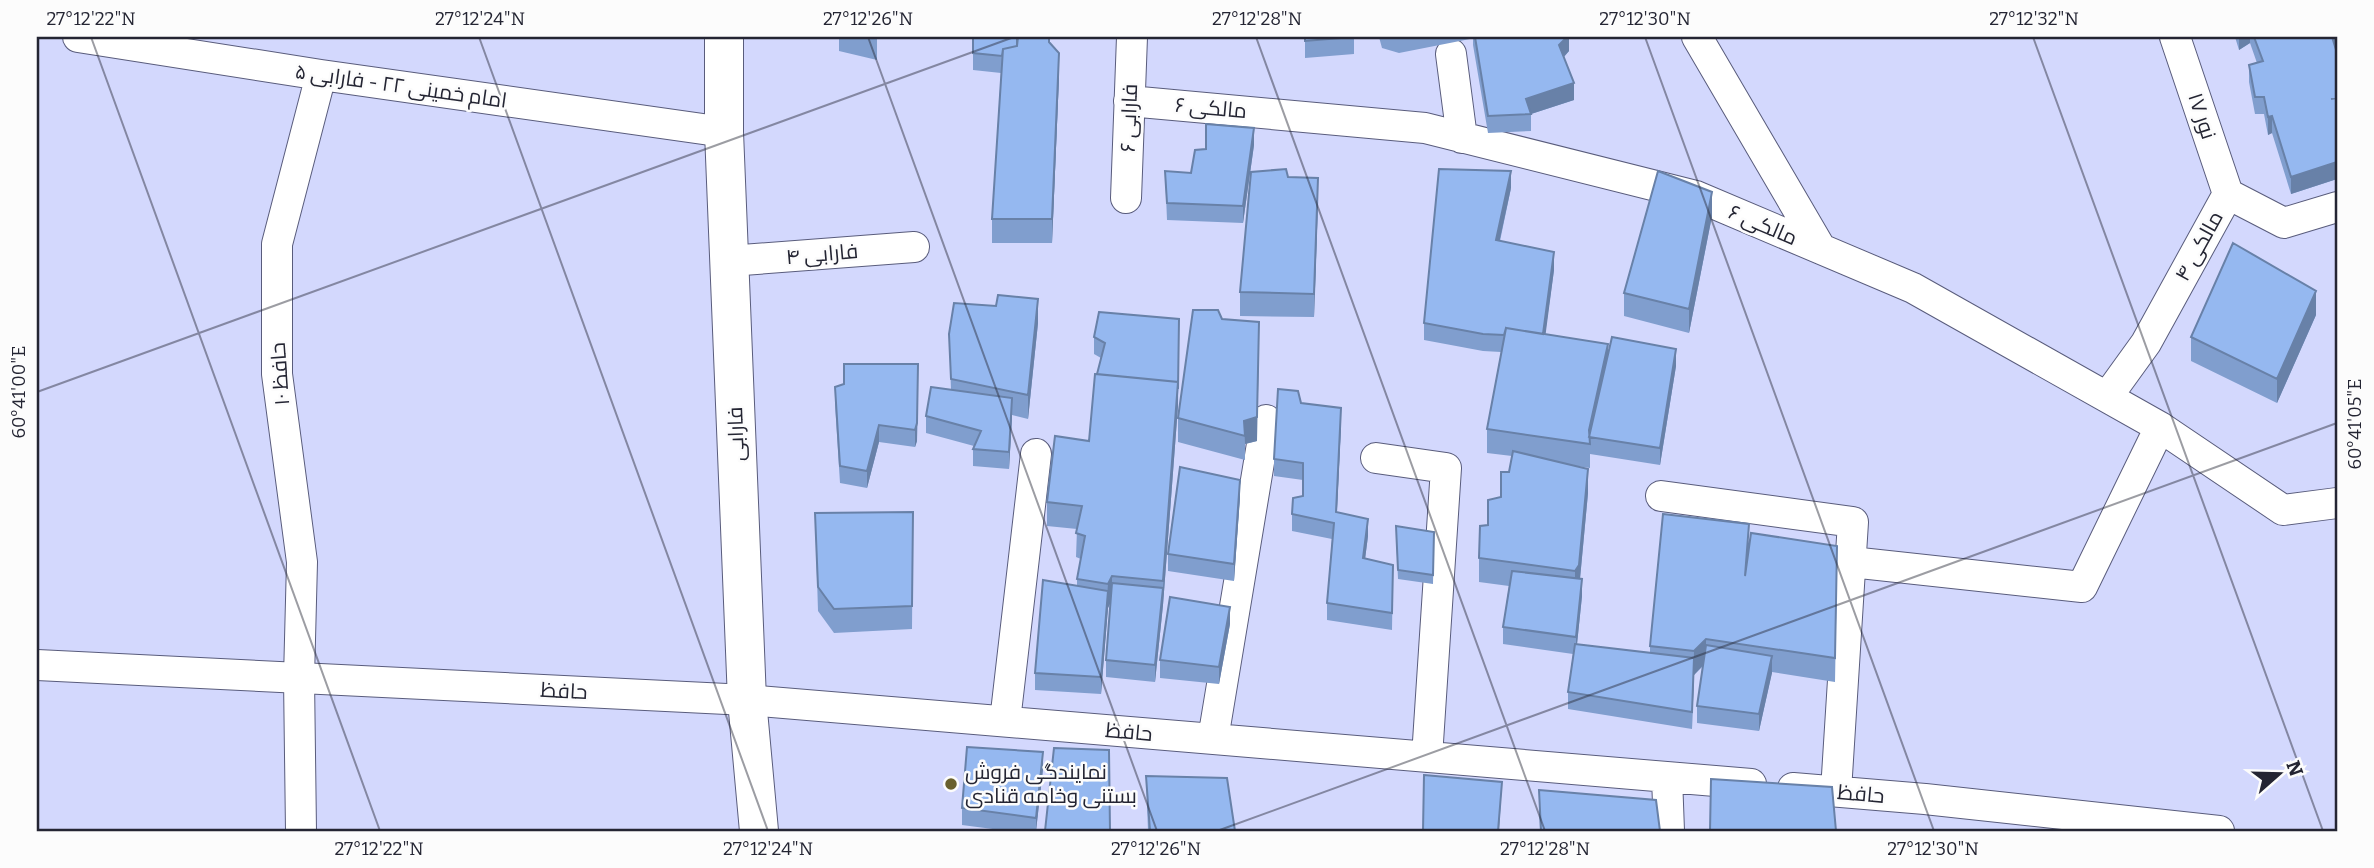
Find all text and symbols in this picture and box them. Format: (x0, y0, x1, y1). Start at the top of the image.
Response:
text: 27°12'22"N (46, 8, 136, 30)
text: 27°12'24"N (435, 8, 525, 30)
text: 27°12'26"N (823, 8, 913, 30)
text: 27°12'28"N (1212, 8, 1302, 30)
text: 27°12'30"N (1599, 8, 1691, 30)
text: 27°12'32"N (1989, 8, 2079, 30)
street label: امام خمینی ۲۲ - فارابی ۵ (293, 58, 509, 115)
street label: فارابی ۶ (1115, 83, 1143, 153)
street label: نور ۱۷ (2182, 90, 2222, 142)
street label: مالکی ۶ (1174, 92, 1248, 124)
street label: مالکی ۶ (1725, 199, 1801, 251)
street label: مالکی ۴ (2169, 206, 2229, 286)
street label: فارابی ۴ (785, 238, 859, 270)
street label: حافظ ۱۰ (265, 342, 295, 406)
text: 60°41'00"E (8, 346, 30, 438)
text: 60°41'05"E (2344, 378, 2366, 470)
street label: فارابی (722, 406, 750, 462)
street label: حافظ (540, 677, 588, 705)
street label: حافظ (1104, 717, 1154, 747)
north arrow (2244, 738, 2314, 808)
text: N (2281, 758, 2308, 779)
place label: نمایندگی فروش بستنی وخامه قنادی (965, 759, 1137, 809)
marker: نمایندگی فروش بستنی وخامه قنادی (943, 776, 959, 792)
street label: حافظ (1836, 779, 1886, 809)
text: 27°12'22"N (334, 838, 424, 860)
text: 27°12'24"N (723, 838, 813, 860)
text: 27°12'26"N (1111, 838, 1201, 860)
text: 27°12'28"N (1500, 838, 1590, 860)
text: 27°12'30"N (1887, 838, 1979, 860)

